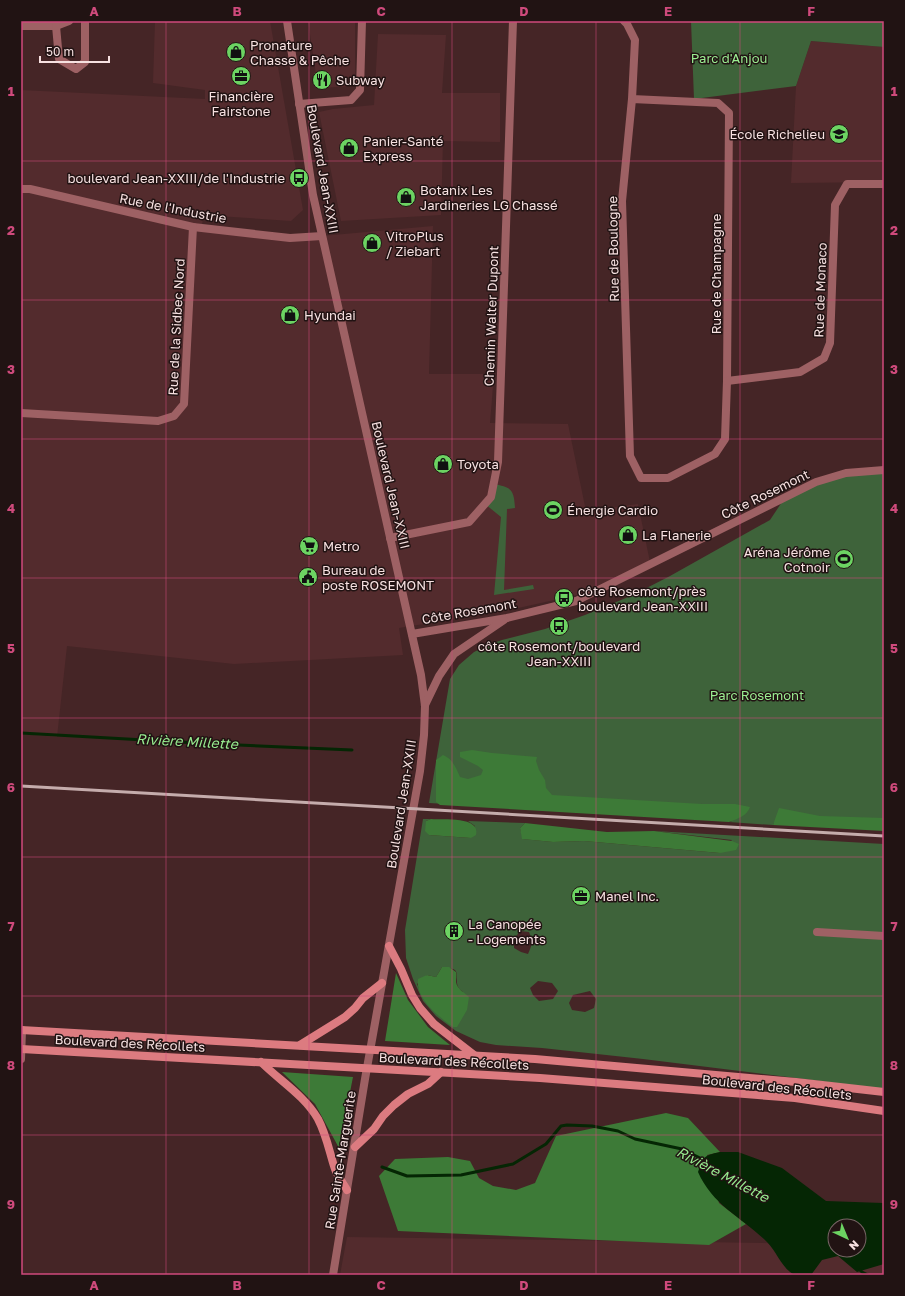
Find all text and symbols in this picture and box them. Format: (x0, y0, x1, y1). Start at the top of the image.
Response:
text: A (89, 3, 99, 19)
text: B (232, 3, 242, 19)
text: C (376, 3, 386, 19)
text: D (519, 3, 529, 19)
text: E (664, 3, 672, 19)
text: F (807, 3, 815, 19)
place label: Pronature Chasse & Pêche (250, 37, 349, 68)
scale bar (40, 38, 109, 64)
shop icon: Pronature Chasse & Pêche (225, 41, 247, 63)
text: 50 m (46, 44, 74, 59)
park label: Parc d'Anjou (691, 50, 767, 66)
office icon: Financière Fairstone (230, 65, 252, 87)
restaurant icon: Subway (311, 69, 333, 91)
place label: Subway (336, 72, 385, 88)
text: 1 (8, 83, 15, 99)
text: 1 (891, 83, 898, 99)
place label: Financière Fairstone (208, 88, 274, 119)
street label: Boulevard Jean-XXIII (304, 103, 342, 235)
school or university icon: École Richelieu (828, 123, 850, 145)
place label: École Richelieu (730, 126, 825, 142)
place label: Panier-Santé Express (363, 133, 443, 164)
shop icon: Panier-Santé Express (338, 137, 360, 159)
bus stop icon: boulevard Jean-XXIII/de l'Industrie (288, 167, 310, 189)
place label: boulevard Jean-XXIII/de l'Industrie (67, 170, 285, 186)
place label: Botanix Les Jardineries LG Chassé (420, 182, 558, 213)
shop icon: Botanix Les Jardineries LG Chassé (395, 186, 417, 208)
street label: Rue de l'Industrie (118, 190, 228, 226)
street label: Rue de Boulogne (604, 196, 622, 302)
street label: Rue de Champagne (708, 214, 724, 334)
text: 2 (7, 222, 15, 238)
text: 2 (890, 222, 898, 238)
place label: VitroPlus / Ziebart (386, 228, 444, 259)
shop icon: VitroPlus / Ziebart (361, 232, 383, 254)
street label: Rue de Monaco (810, 242, 830, 338)
street label: Chemin Walter Dupont (481, 245, 501, 387)
street label: Rue de la Sidbec Nord (164, 258, 188, 396)
shop icon: Hyundai (279, 304, 301, 326)
place label: Hyundai (304, 307, 356, 323)
text: 3 (7, 361, 15, 377)
text: 3 (890, 361, 898, 377)
street label: Boulevard Jean-XXIII (369, 420, 413, 550)
shop icon: Toyota (432, 453, 454, 475)
place label: Toyota (457, 456, 499, 472)
street label: Côte Rosemont (718, 466, 812, 522)
sports icon: Énergie Cardio (542, 499, 564, 521)
text: 4 (7, 500, 15, 516)
text: 4 (890, 500, 898, 516)
place label: Énergie Cardio (567, 502, 658, 518)
shop icon: La Flanerie (617, 524, 639, 546)
place label: La Flanerie (642, 527, 711, 543)
supermarket icon: Metro (298, 535, 320, 557)
place label: Metro (323, 538, 360, 554)
place label: Aréna Jérôme Cotnoir (744, 544, 830, 575)
sports icon: Aréna Jérôme Cotnoir (833, 548, 855, 570)
place label: Bureau de poste ROSEMONT (322, 562, 434, 593)
public building icon: Bureau de poste ROSEMONT (297, 566, 319, 588)
place label: côte Rosemont/près boulevard Jean-XXIII (578, 583, 708, 614)
bus stop icon: côte Rosemont/près boulevard Jean-XXIII (553, 587, 575, 609)
street label: Côte Rosemont (420, 595, 518, 627)
bus stop icon: côte Rosemont/boulevard Jean-XXIII (548, 615, 570, 637)
place label: côte Rosemont/boulevard Jean-XXIII (478, 638, 640, 669)
text: 5 (7, 640, 15, 656)
text: 5 (890, 640, 898, 656)
park label: Parc Rosemont (710, 687, 804, 703)
water label: Rivière Millette (136, 730, 239, 752)
street label: Boulevard Jean-XXIII (383, 738, 419, 870)
text: 6 (7, 779, 15, 795)
text: 6 (890, 779, 898, 795)
office icon: Manel Inc. (570, 885, 592, 907)
place label: Manel Inc. (595, 888, 659, 904)
place label: La Canopée - Logements (468, 916, 546, 947)
text: 7 (7, 918, 15, 934)
text: 7 (890, 918, 898, 934)
building icon: La Canopée - Logements (443, 920, 465, 942)
street label: Boulevard des Récollets (54, 1031, 206, 1055)
street label: Boulevard des Récollets (378, 1049, 530, 1073)
text: 8 (7, 1057, 15, 1073)
text: 8 (890, 1057, 898, 1073)
street label: Boulevard des Récollets (701, 1071, 853, 1103)
street label: Rue Sainte-Marguerite (321, 1090, 359, 1230)
water label: Rivière Millette (674, 1143, 773, 1206)
text: 9 (7, 1196, 15, 1212)
text: 9 (890, 1196, 898, 1212)
north arrow (827, 1218, 867, 1258)
text: N (847, 1238, 862, 1253)
text: A (89, 1277, 99, 1293)
text: B (232, 1277, 242, 1293)
text: C (376, 1277, 386, 1293)
text: D (519, 1277, 529, 1293)
text: E (664, 1277, 672, 1293)
text: F (807, 1277, 815, 1293)

